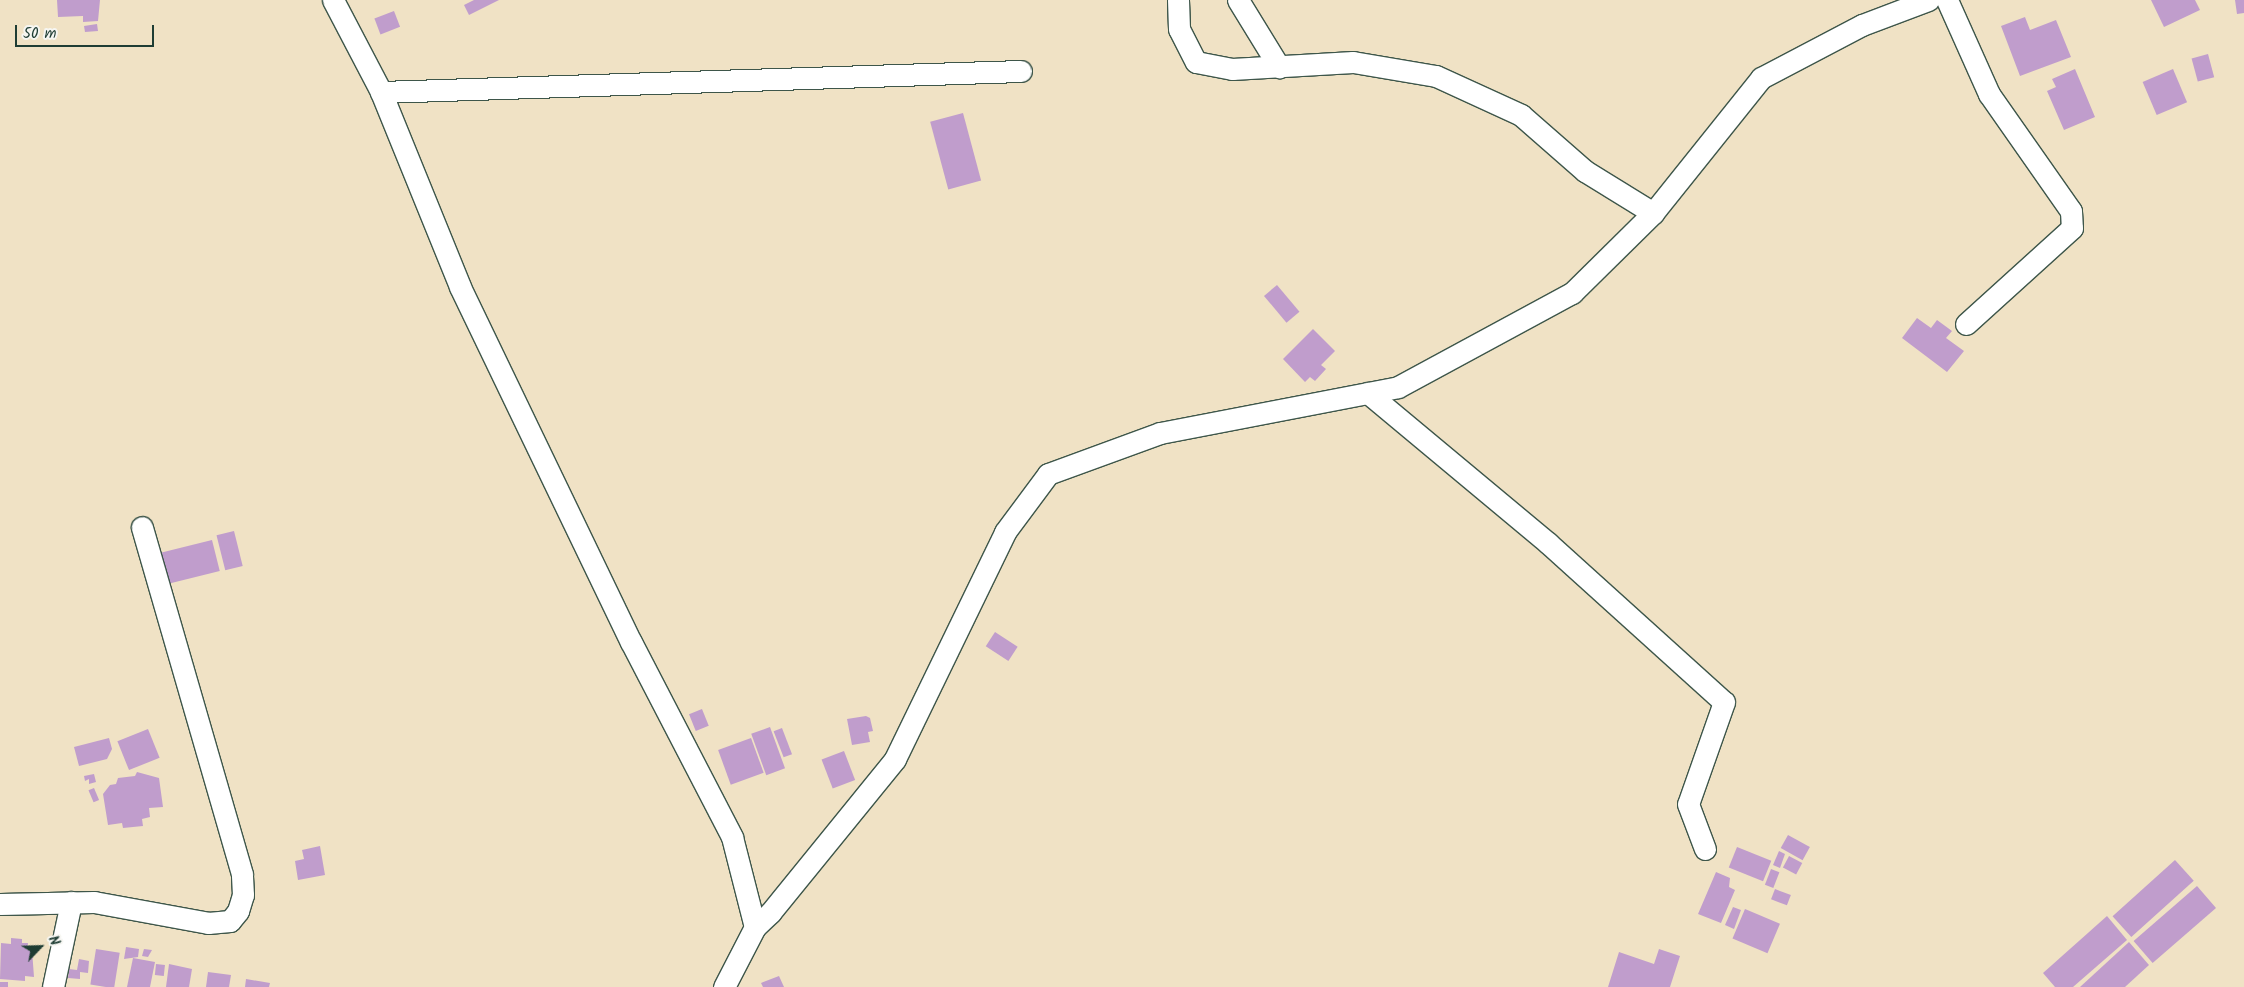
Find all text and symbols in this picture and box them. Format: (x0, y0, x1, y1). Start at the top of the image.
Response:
scale bar (18, 15, 156, 47)
text: 50 m (23, 22, 57, 46)
north arrow (15, 922, 65, 972)
text: N (42, 932, 66, 949)

